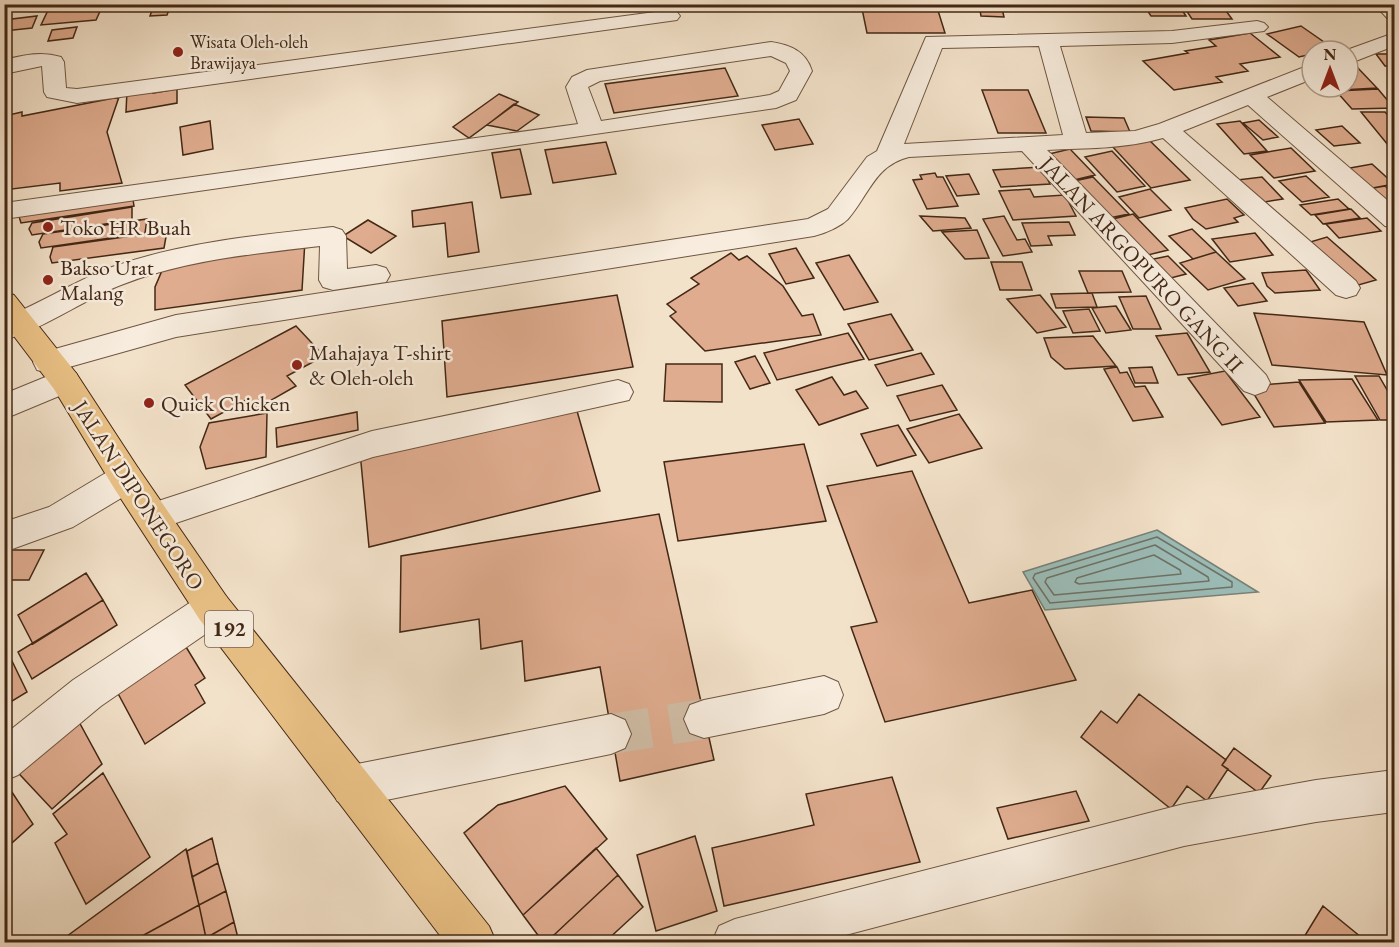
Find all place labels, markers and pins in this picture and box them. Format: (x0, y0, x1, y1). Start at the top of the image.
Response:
place label: Wisata Oleh-oleh Brawijaya (190, 30, 309, 74)
marker: Wisata Oleh-oleh Brawijaya (171, 45, 185, 59)
place label: Toko HR Buah (60, 213, 191, 242)
marker: Toko HR Buah (41, 220, 55, 234)
place label: Bakso Urat Malang (60, 253, 154, 307)
marker: Bakso Urat Malang (41, 273, 55, 287)
place label: Mahajaya T-shirt & Oleh-oleh (309, 338, 451, 392)
marker: Mahajaya T-shirt & Oleh-oleh (290, 358, 304, 372)
place label: Quick Chicken (161, 389, 291, 418)
marker: Quick Chicken (142, 396, 156, 410)

